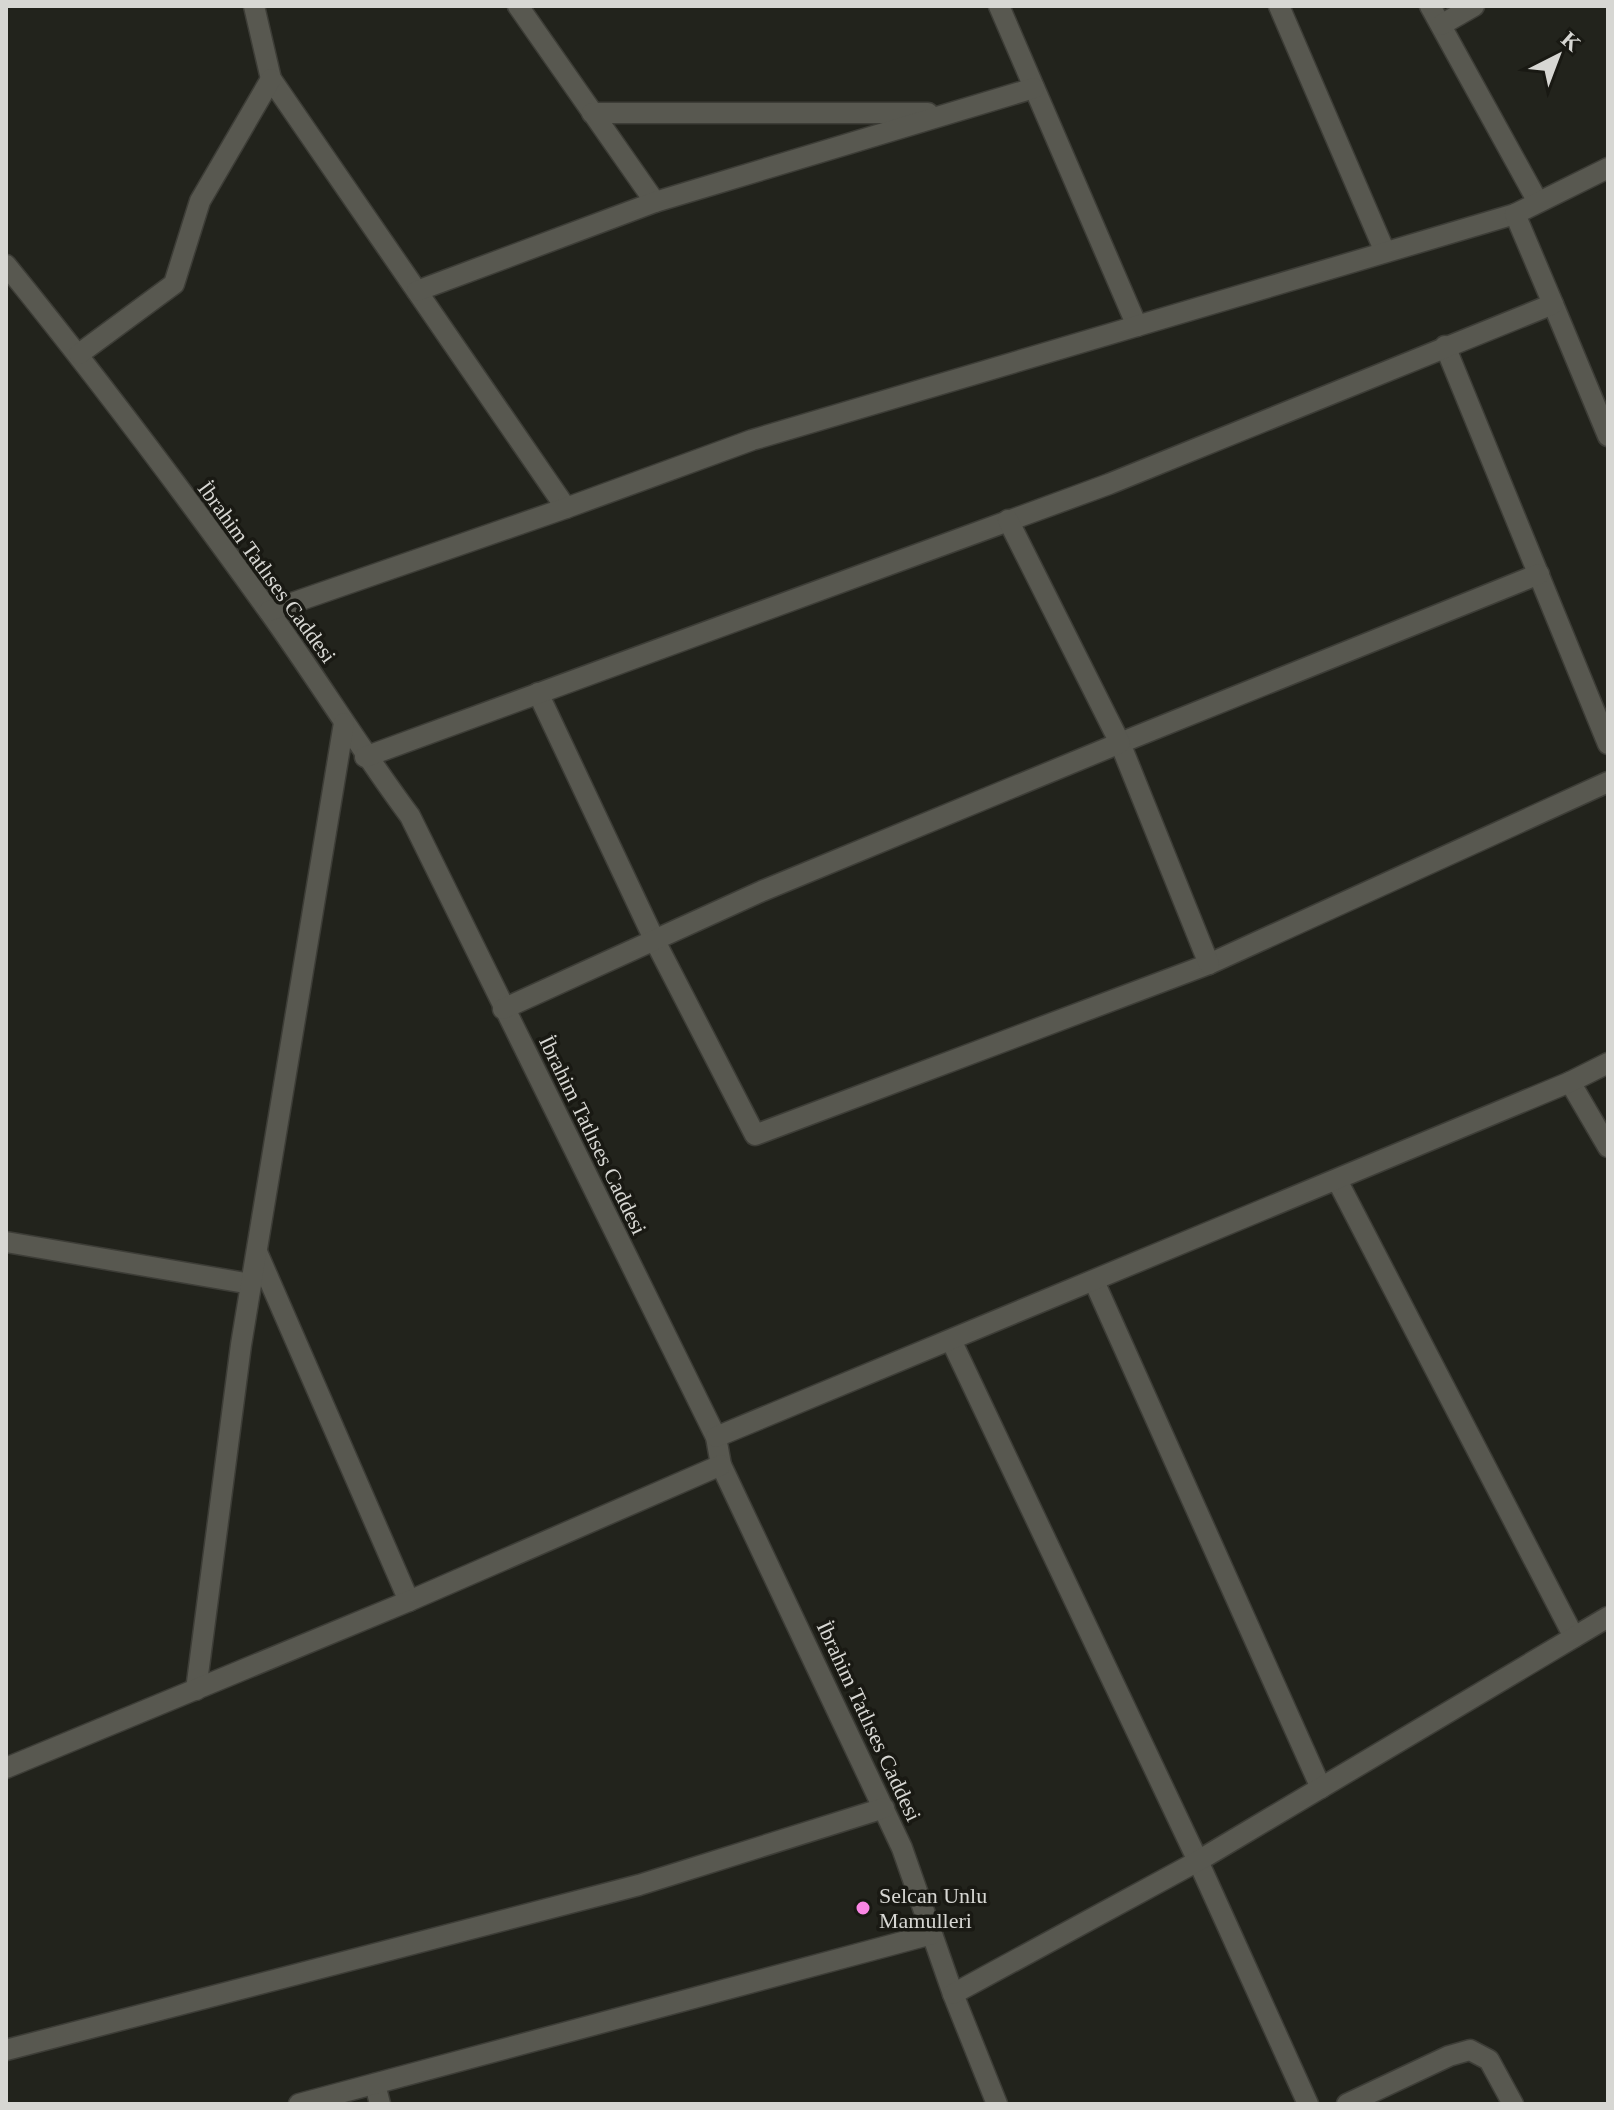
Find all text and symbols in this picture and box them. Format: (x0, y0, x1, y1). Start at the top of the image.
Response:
north arrow (1518, 16, 1598, 96)
text: K (1556, 26, 1586, 57)
street label: İbrahim Tatlıses Caddesi (193, 476, 341, 668)
street label: İbrahim Tatlıses Caddesi (534, 1032, 652, 1238)
street label: İbrahim Tatlıses Caddesi (812, 1617, 926, 1825)
place label: Selcan Unlu Mamulleri (879, 1883, 987, 1933)
marker: Selcan Unlu Mamulleri (854, 1899, 872, 1917)

